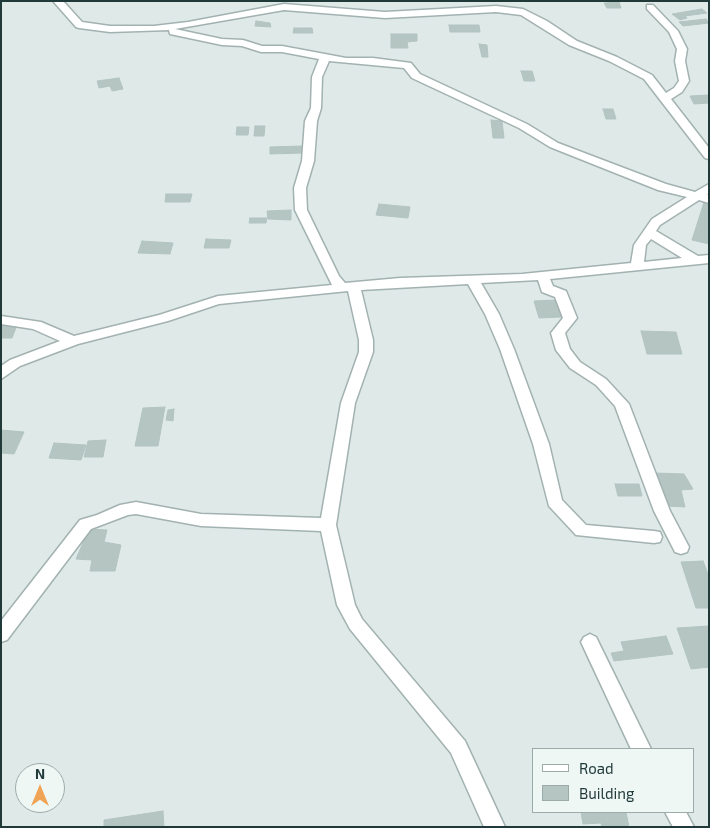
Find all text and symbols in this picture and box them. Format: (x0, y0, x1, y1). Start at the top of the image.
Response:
legend (532, 748, 695, 813)
text: Road (579, 759, 614, 777)
north arrow (15, 763, 65, 813)
text: N (35, 765, 45, 782)
text: Building (579, 784, 634, 802)

